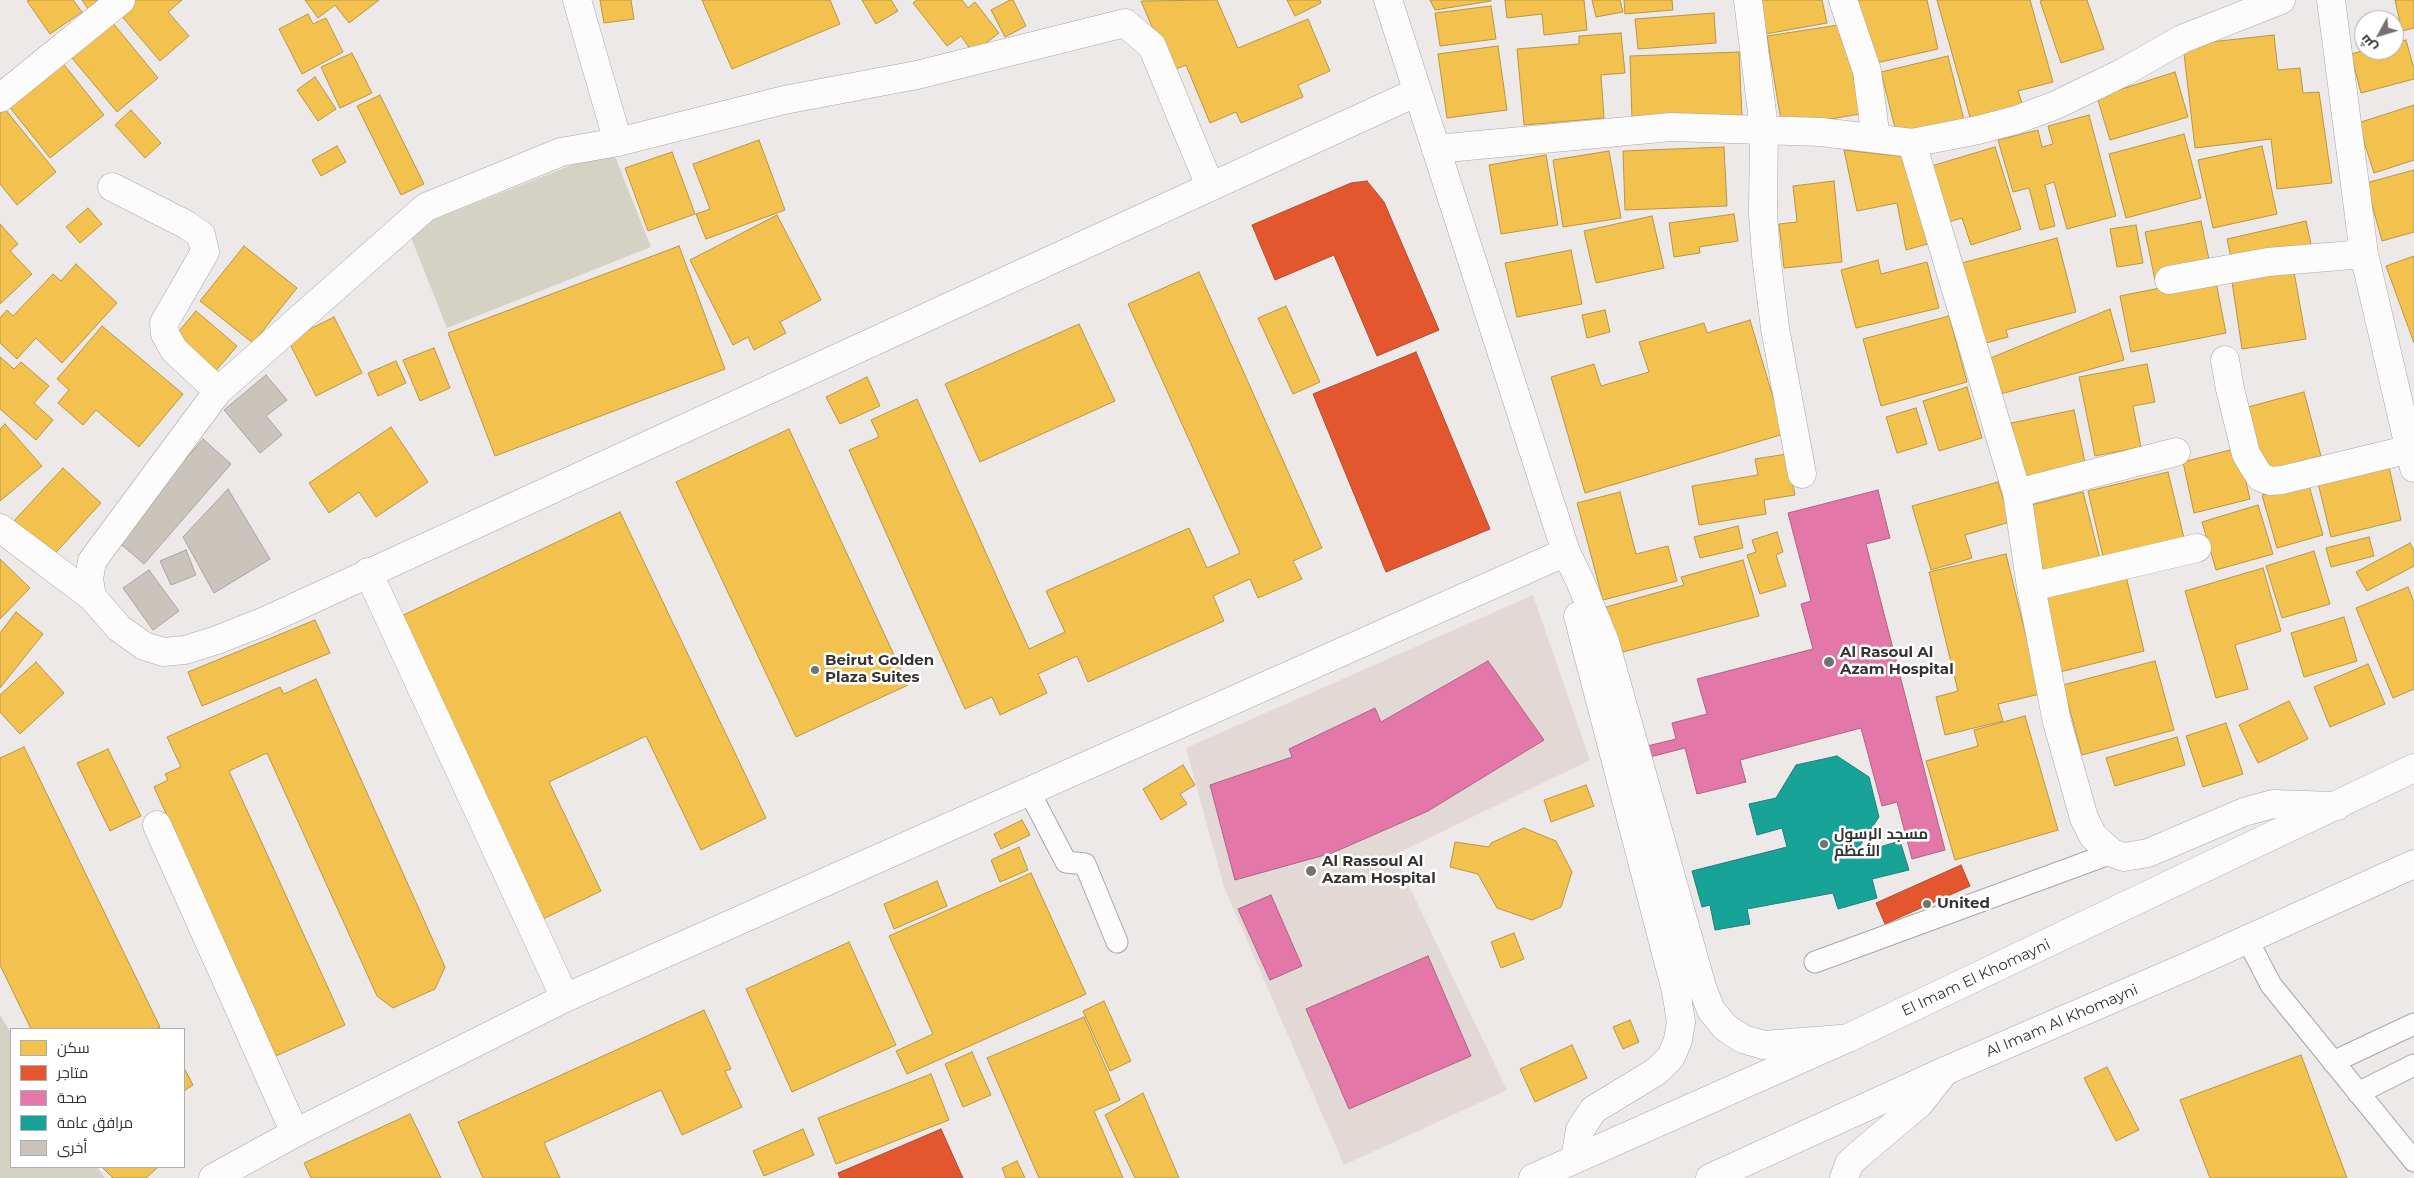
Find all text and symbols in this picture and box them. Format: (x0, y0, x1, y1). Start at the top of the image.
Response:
north arrow (2354, 10, 2404, 60)
text: ش (2355, 31, 2381, 56)
place label: Al Rasoul Al Azam Hospital (1840, 644, 1954, 679)
place label: Beirut Golden Plaza Suites (825, 652, 934, 687)
marker: Al Rasoul Al Azam Hospital (1822, 655, 1836, 669)
marker: Beirut Golden Plaza Suites (809, 664, 821, 676)
place label: مسجد الرسول الأعظم (1834, 826, 1928, 861)
marker: مسجد الرسول الأعظم (1818, 838, 1830, 850)
place label: Al Rassoul Al Azam Hospital (1322, 853, 1436, 888)
marker: Al Rassoul Al Azam Hospital (1304, 864, 1318, 878)
place label: United (1937, 895, 1990, 913)
marker: United (1921, 898, 1933, 910)
street label: El Imam El Khomayni (1899, 936, 2053, 1020)
street label: Al Imam Al Khomayni (1983, 981, 2141, 1061)
legend (10, 1028, 185, 1168)
text: سكن (57, 1038, 90, 1057)
text: متاجر (57, 1063, 88, 1082)
text: صحة (57, 1088, 87, 1107)
text: مرافق عامة (57, 1113, 133, 1132)
text: أخرى (57, 1138, 87, 1157)

